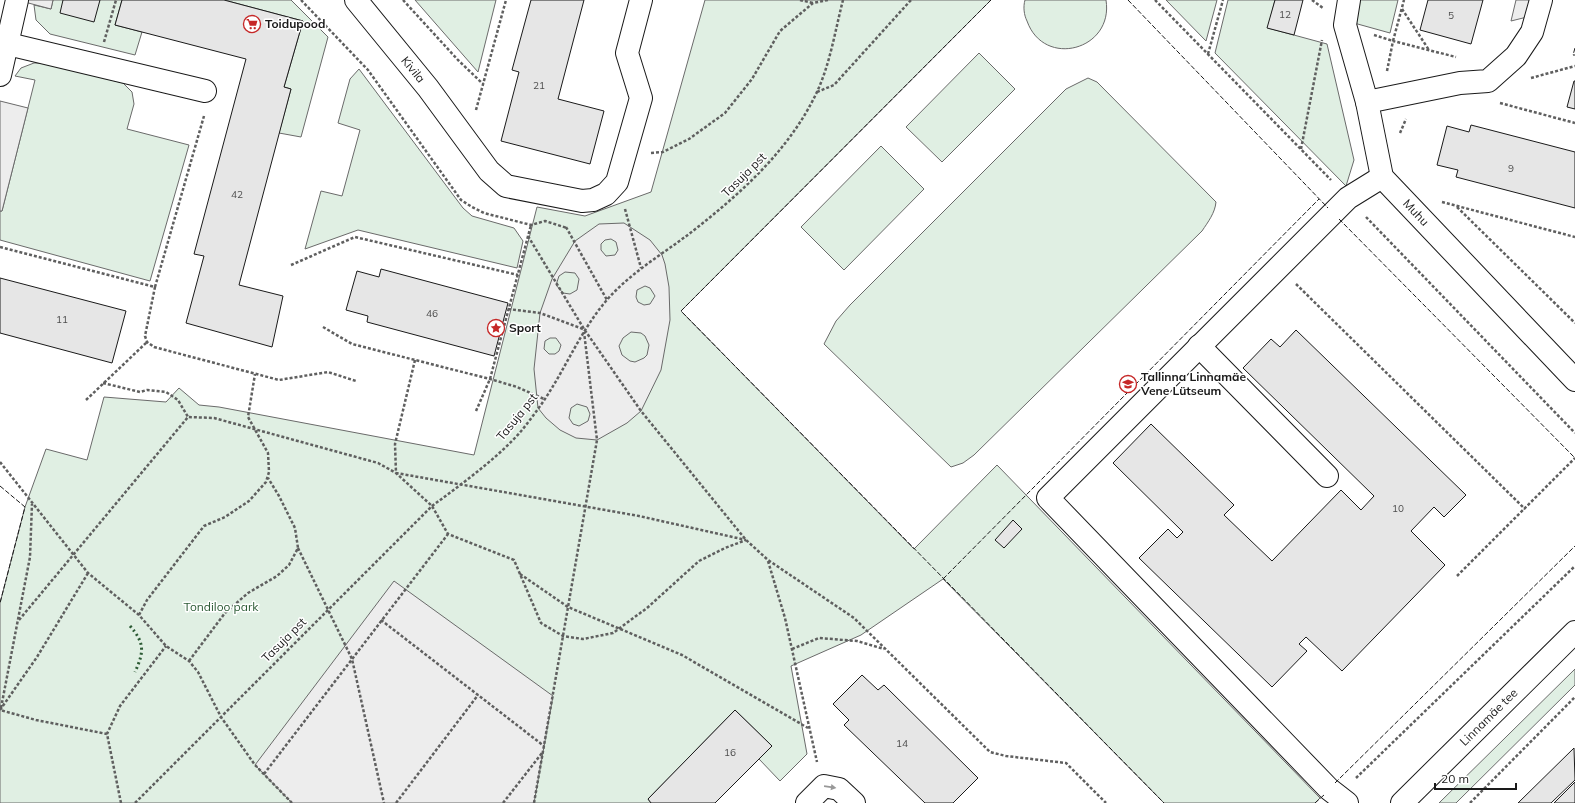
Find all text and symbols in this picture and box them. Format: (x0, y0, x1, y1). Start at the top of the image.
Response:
house number: 12 (1279, 8, 1291, 21)
house number: 5 (1448, 9, 1454, 22)
supermarket icon: Toidupood (242, 14, 262, 34)
place label: Toidupood (265, 16, 325, 31)
street label: Kivila (398, 53, 429, 86)
house number: 21 (533, 79, 545, 92)
street label: Tasuja pst (718, 149, 769, 200)
house number: 9 (1508, 162, 1514, 175)
house number: 42 (231, 188, 243, 201)
street label: Muhu (1400, 196, 1432, 229)
house number: 46 (426, 307, 438, 320)
house number: 11 (56, 313, 68, 326)
place icon: Sport (486, 318, 506, 338)
place label: Sport (509, 320, 541, 335)
place label: Tallinna Linnamäe Vene Lütseum (1140, 369, 1247, 398)
school or university icon: Tallinna Linnamäe Vene Lütseum (1118, 374, 1138, 394)
street label: Tasuja pst (493, 390, 540, 444)
house number: 10 (1392, 502, 1404, 515)
park label: Tondiloo park (184, 599, 259, 614)
street label: Tasuja pst (258, 614, 309, 665)
street label: Linnamäe tee (1456, 685, 1520, 749)
house number: 14 (896, 737, 908, 750)
house number: 16 (724, 746, 736, 759)
scale bar (1435, 765, 1516, 791)
text: 20 m (1441, 771, 1469, 786)
one-way arrow (824, 784, 836, 791)

